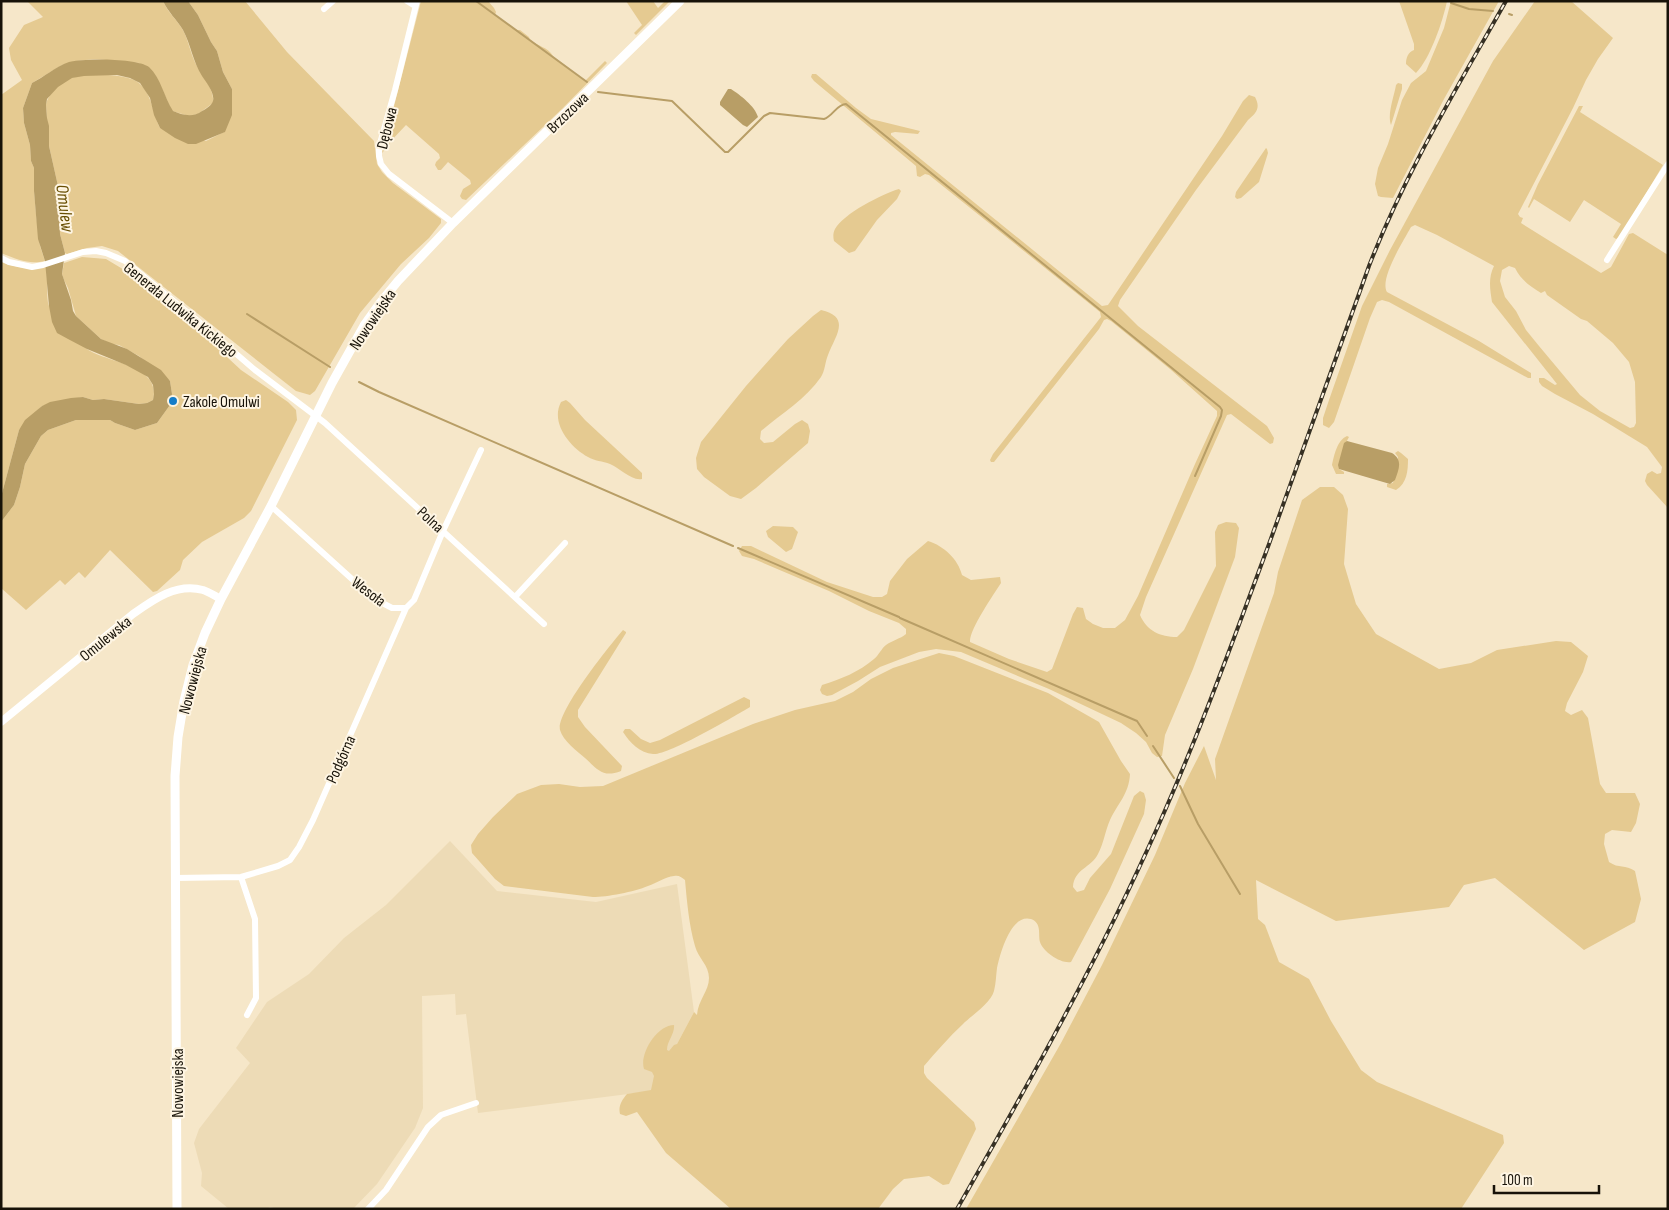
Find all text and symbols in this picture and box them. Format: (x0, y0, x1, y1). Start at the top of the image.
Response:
street label: Brzozowa (543, 89, 593, 138)
street label: Dębowa (373, 105, 402, 151)
water label: Omulew (51, 183, 78, 234)
street label: Generała Ludwika Kickiego (119, 258, 241, 362)
street label: Nowowiejska (346, 286, 401, 354)
place label: Zakole Omulwi (183, 393, 260, 412)
marker: Zakole Omulwi (167, 395, 179, 407)
street label: Polna (413, 503, 447, 537)
street label: Wesoła (347, 573, 389, 611)
street label: Omulewska (76, 613, 136, 666)
street label: Nowowiejska (175, 644, 212, 716)
street label: Podgórna (322, 733, 360, 787)
street label: Nowowiejska (169, 1048, 188, 1118)
scale bar (1494, 1162, 1599, 1194)
text: 100 m (1502, 1171, 1533, 1190)

